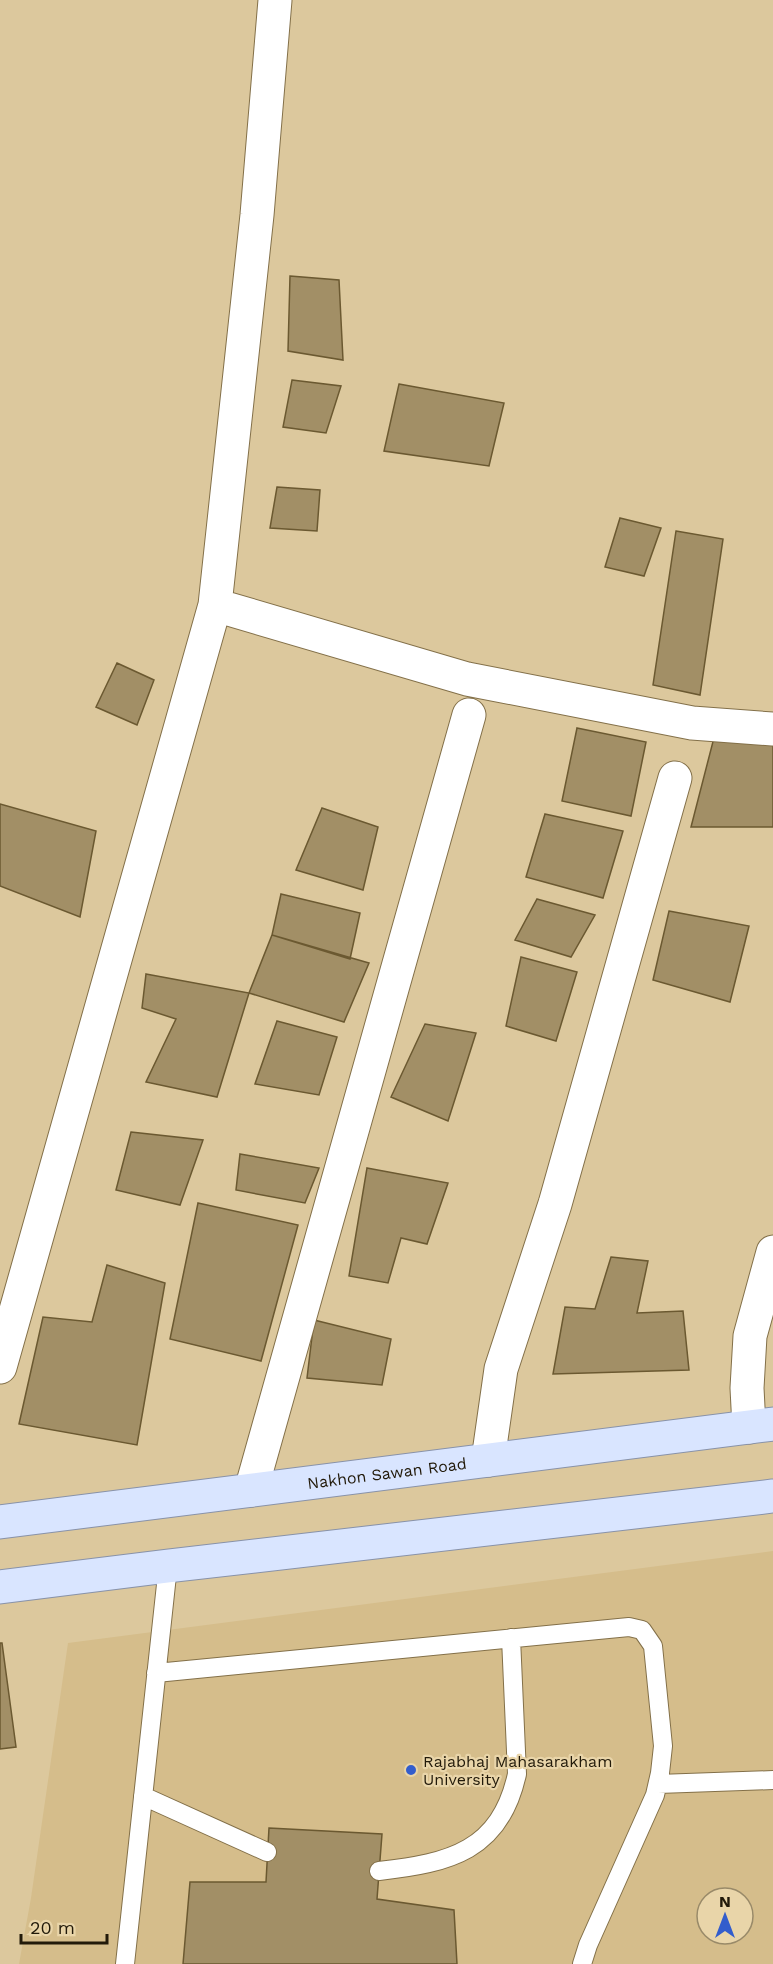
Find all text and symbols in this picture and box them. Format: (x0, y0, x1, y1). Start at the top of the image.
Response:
street label: Nakhon Sawan Road (306, 1454, 468, 1493)
place label: Rajabhaj Mahasarakham University (423, 1752, 612, 1789)
marker: Rajabhaj Mahasarakham University (404, 1763, 418, 1777)
north arrow (695, 1886, 755, 1946)
text: N (719, 1892, 731, 1911)
scale bar (21, 1907, 106, 1945)
text: 20 m (30, 1917, 75, 1938)

